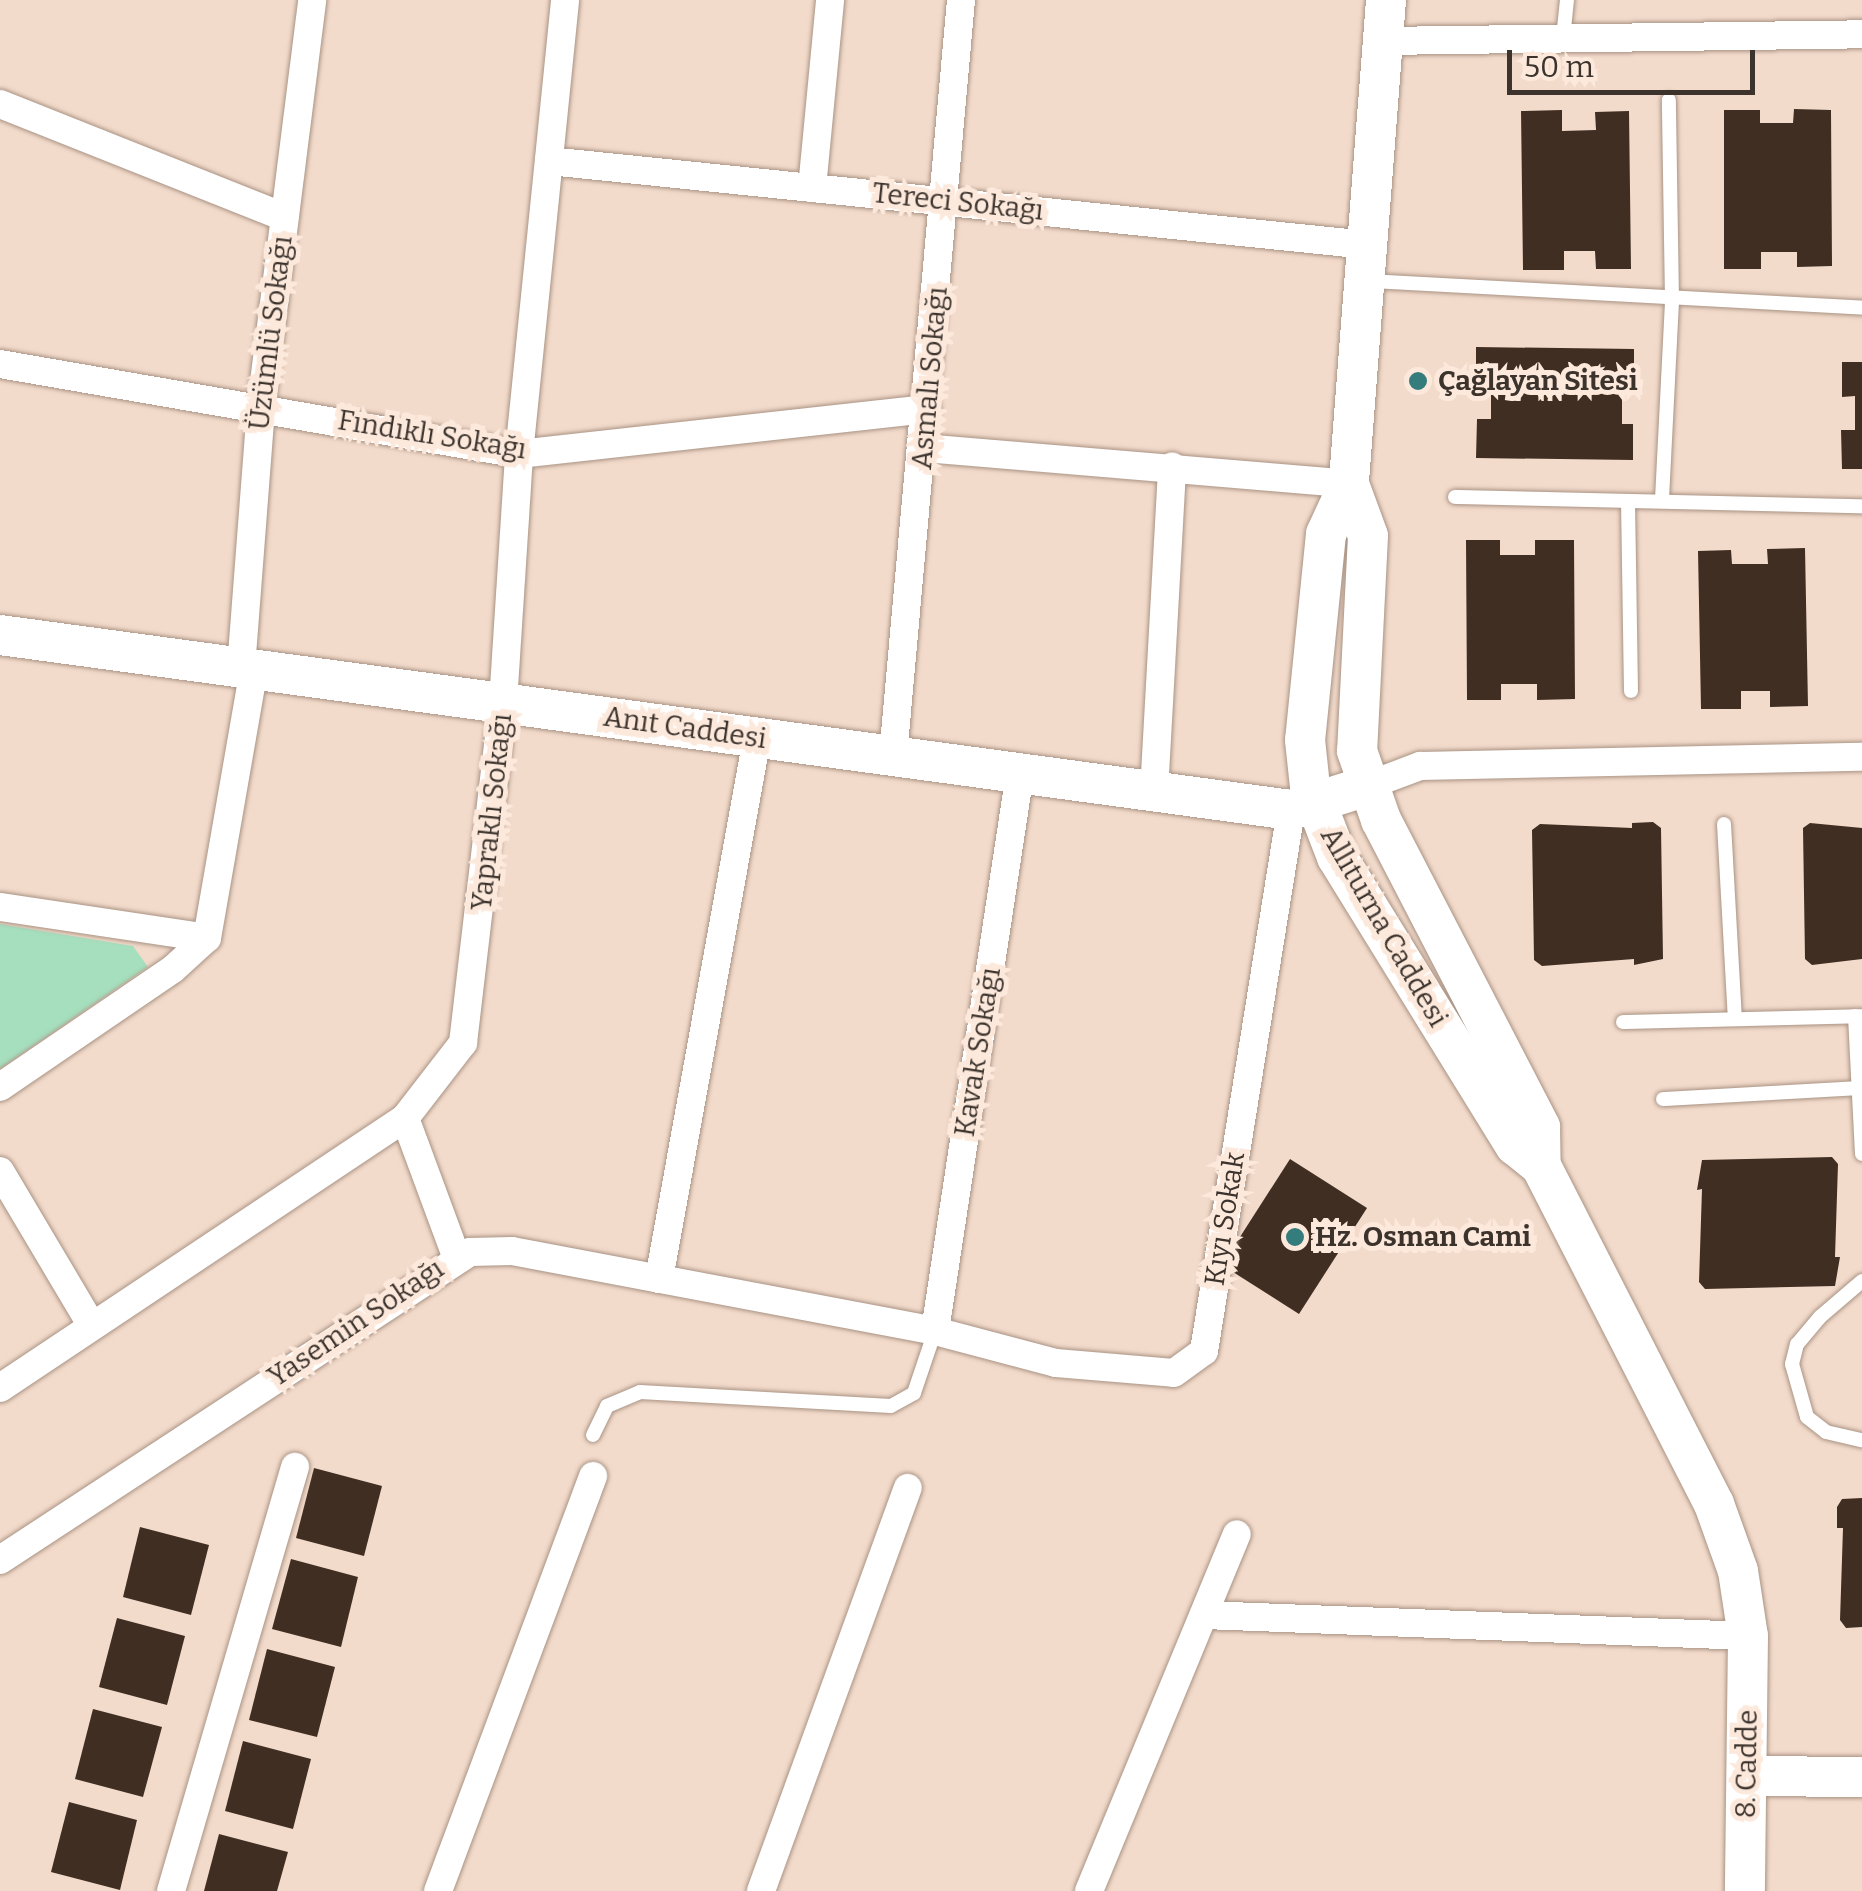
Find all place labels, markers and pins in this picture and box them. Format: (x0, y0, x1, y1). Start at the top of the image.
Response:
place label: Çağlayan Sitesi (1438, 364, 1638, 398)
marker: Çağlayan Sitesi (1407, 370, 1429, 392)
place label: Hz. Osman Cami (1315, 1220, 1531, 1254)
marker: Hz. Osman Cami (1284, 1226, 1306, 1248)

